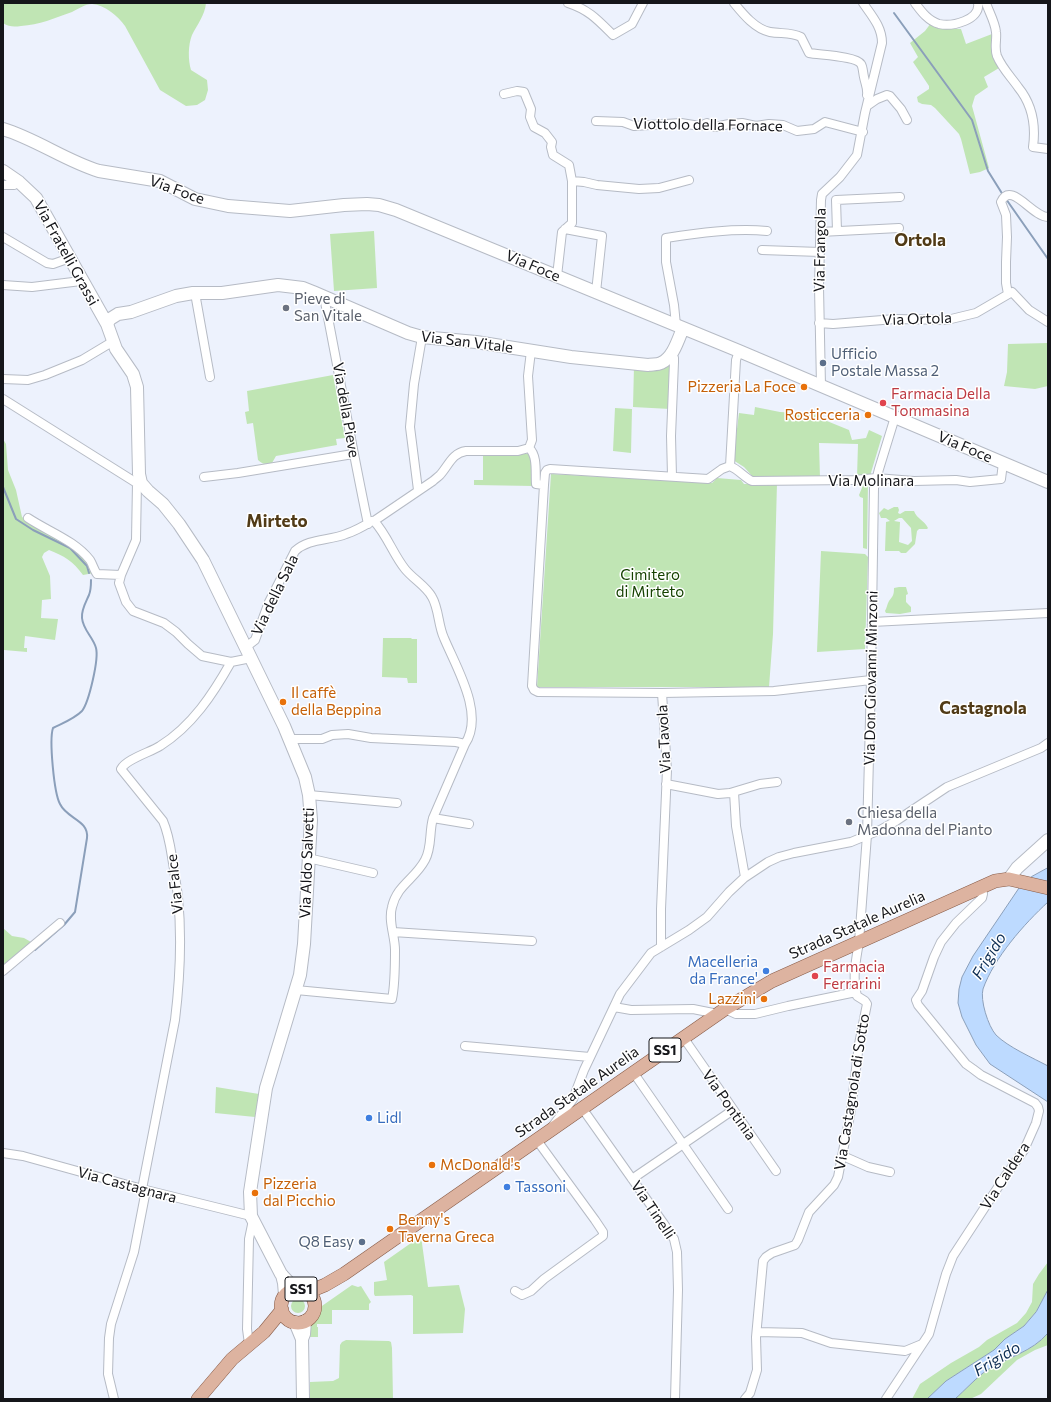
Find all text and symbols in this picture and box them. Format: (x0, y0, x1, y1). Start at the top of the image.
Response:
street label: Viottolo della Fornace (633, 115, 783, 135)
street label: Via Foce (147, 172, 207, 208)
street label: Via Fratelli Grassi (30, 197, 102, 309)
street label: Via Frangola (810, 208, 830, 292)
district label: Ortola (894, 230, 946, 250)
street label: Via Foce (503, 246, 563, 286)
place label: Pieve di San Vitale (294, 290, 362, 325)
marker: Pieve di San Vitale (281, 303, 291, 313)
street label: Via Ortola (882, 309, 952, 329)
street label: Via San Vitale (420, 327, 514, 357)
place label: Ufficio Postale Massa 2 (831, 345, 939, 380)
marker: Ufficio Postale Massa 2 (818, 358, 828, 368)
street label: Via della Pieve (329, 361, 363, 459)
place label: Pizzeria La Foce (687, 378, 796, 396)
marker: Pizzeria La Foce (799, 382, 809, 392)
place label: Farmacia Della Tommasina (891, 385, 990, 420)
marker: Farmacia Della Tommasina (878, 398, 888, 408)
place label: Rosticceria (784, 406, 860, 424)
marker: Rosticceria (863, 410, 873, 420)
street label: Via Foce (935, 427, 995, 467)
street label: Via Molinara (828, 472, 914, 490)
district label: Mirteto (246, 511, 308, 531)
street label: Via della Sala (248, 551, 302, 639)
park label: Cimitero di Mirteto (616, 566, 684, 601)
street label: Via Don Giovanni Minzoni (860, 590, 882, 766)
place label: Il caffè della Beppina (291, 684, 382, 719)
marker: Il caffè della Beppina (278, 697, 288, 707)
district label: Castagnola (939, 698, 1027, 718)
street label: Via Tavola (653, 704, 675, 774)
place label: Chiesa della Madonna del Pianto (857, 804, 993, 839)
street label: Via Aldo Salvetti (296, 807, 318, 919)
marker: Chiesa della Madonna del Pianto (844, 817, 854, 827)
street label: Via Falce (163, 853, 187, 915)
street label: Strada Statale Aurelia (786, 887, 928, 963)
water label: Frigido (968, 929, 1010, 983)
place label: Macelleria da France' (687, 953, 758, 988)
place label: Farmacia Ferrarini (823, 958, 885, 993)
marker: Macelleria da France' (761, 966, 771, 976)
marker: Farmacia Ferrarini (810, 971, 820, 981)
place label: Lazzini (708, 990, 756, 1008)
marker: Lazzini (759, 994, 769, 1004)
street label: Via Castagnola di Sotto (831, 1012, 873, 1172)
road number: SS1 (649, 1038, 681, 1062)
street label: Strada Statale Aurelia (512, 1043, 642, 1141)
street label: Via Pontinia (698, 1066, 760, 1144)
place label: Lidl (377, 1109, 402, 1127)
marker: Lidl (364, 1113, 374, 1123)
street label: Via Caldera (976, 1139, 1034, 1213)
place label: McDonald's (440, 1156, 521, 1174)
marker: McDonald's (427, 1160, 437, 1170)
street label: Via Castagnara (75, 1163, 179, 1207)
place label: Pizzeria dal Picchio (263, 1175, 336, 1210)
street label: Via Tinelli (627, 1177, 679, 1243)
place label: Tassoni (515, 1178, 566, 1196)
marker: Tassoni (502, 1182, 512, 1192)
marker: Pizzeria dal Picchio (250, 1188, 260, 1198)
place label: Benny's Taverna Greca (398, 1211, 495, 1246)
marker: Benny's Taverna Greca (385, 1224, 395, 1234)
place label: Q8 Easy (299, 1233, 354, 1251)
marker: Q8 Easy (357, 1237, 367, 1247)
road number: SS1 (285, 1277, 317, 1301)
water label: Frigido (970, 1338, 1024, 1380)

